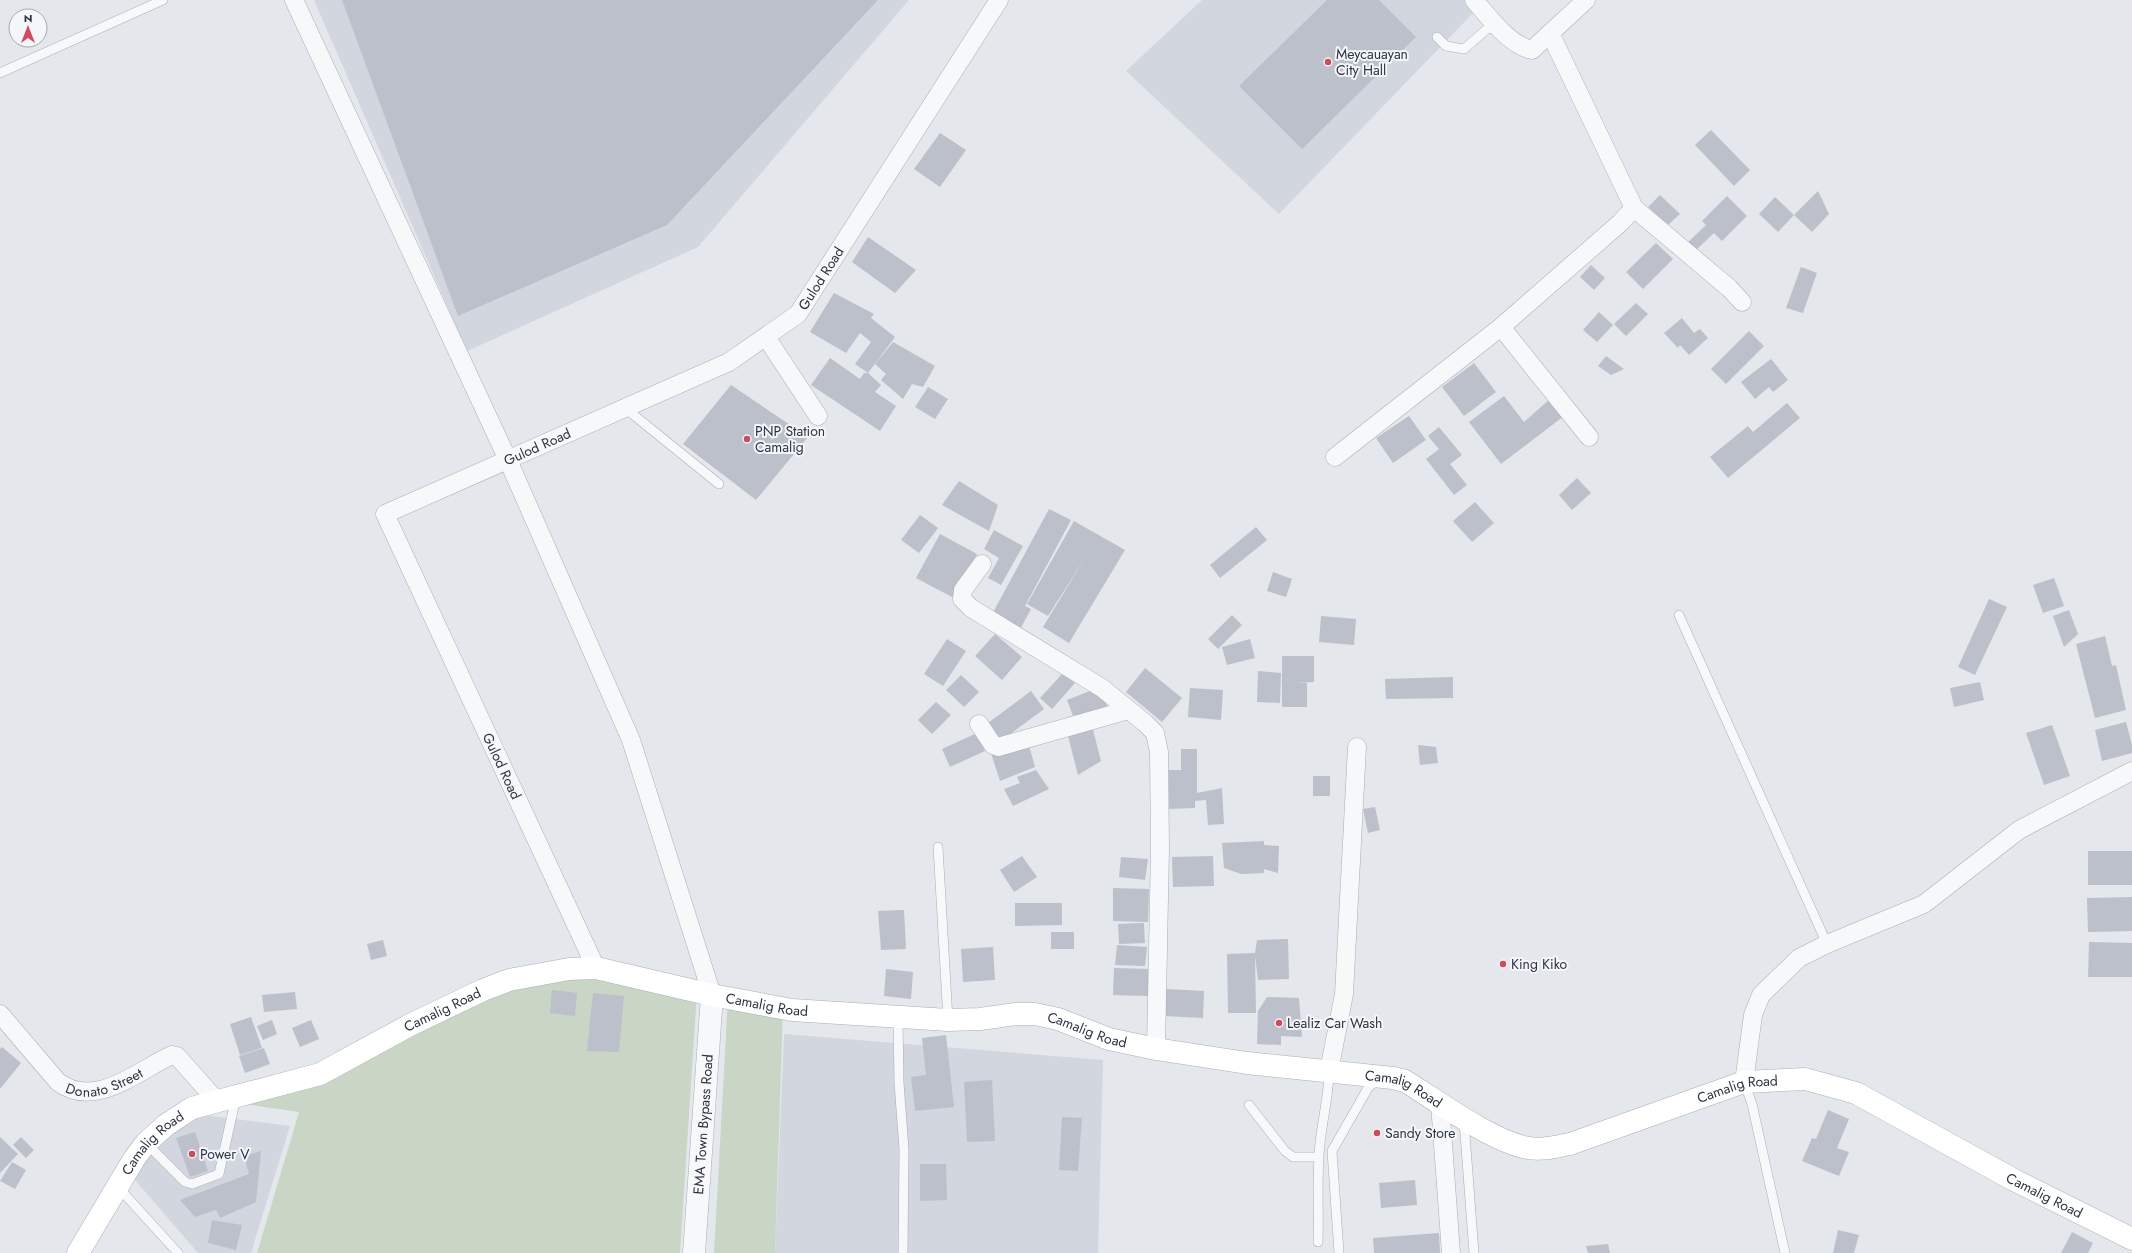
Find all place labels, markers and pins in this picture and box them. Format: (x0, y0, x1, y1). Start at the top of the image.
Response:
place label: Meycauayan City Hall (1336, 44, 1408, 80)
marker: Meycauayan City Hall (1323, 57, 1333, 67)
place label: PNP Station Camalig (755, 421, 825, 457)
marker: PNP Station Camalig (742, 434, 752, 444)
place label: King Kiko (1511, 954, 1568, 974)
marker: King Kiko (1498, 959, 1508, 969)
place label: Lealiz Car Wash (1287, 1013, 1382, 1033)
marker: Lealiz Car Wash (1274, 1018, 1284, 1028)
place label: Sandy Store (1385, 1123, 1456, 1143)
marker: Sandy Store (1372, 1128, 1382, 1138)
place label: Power V (200, 1144, 250, 1164)
marker: Power V (187, 1149, 197, 1159)

